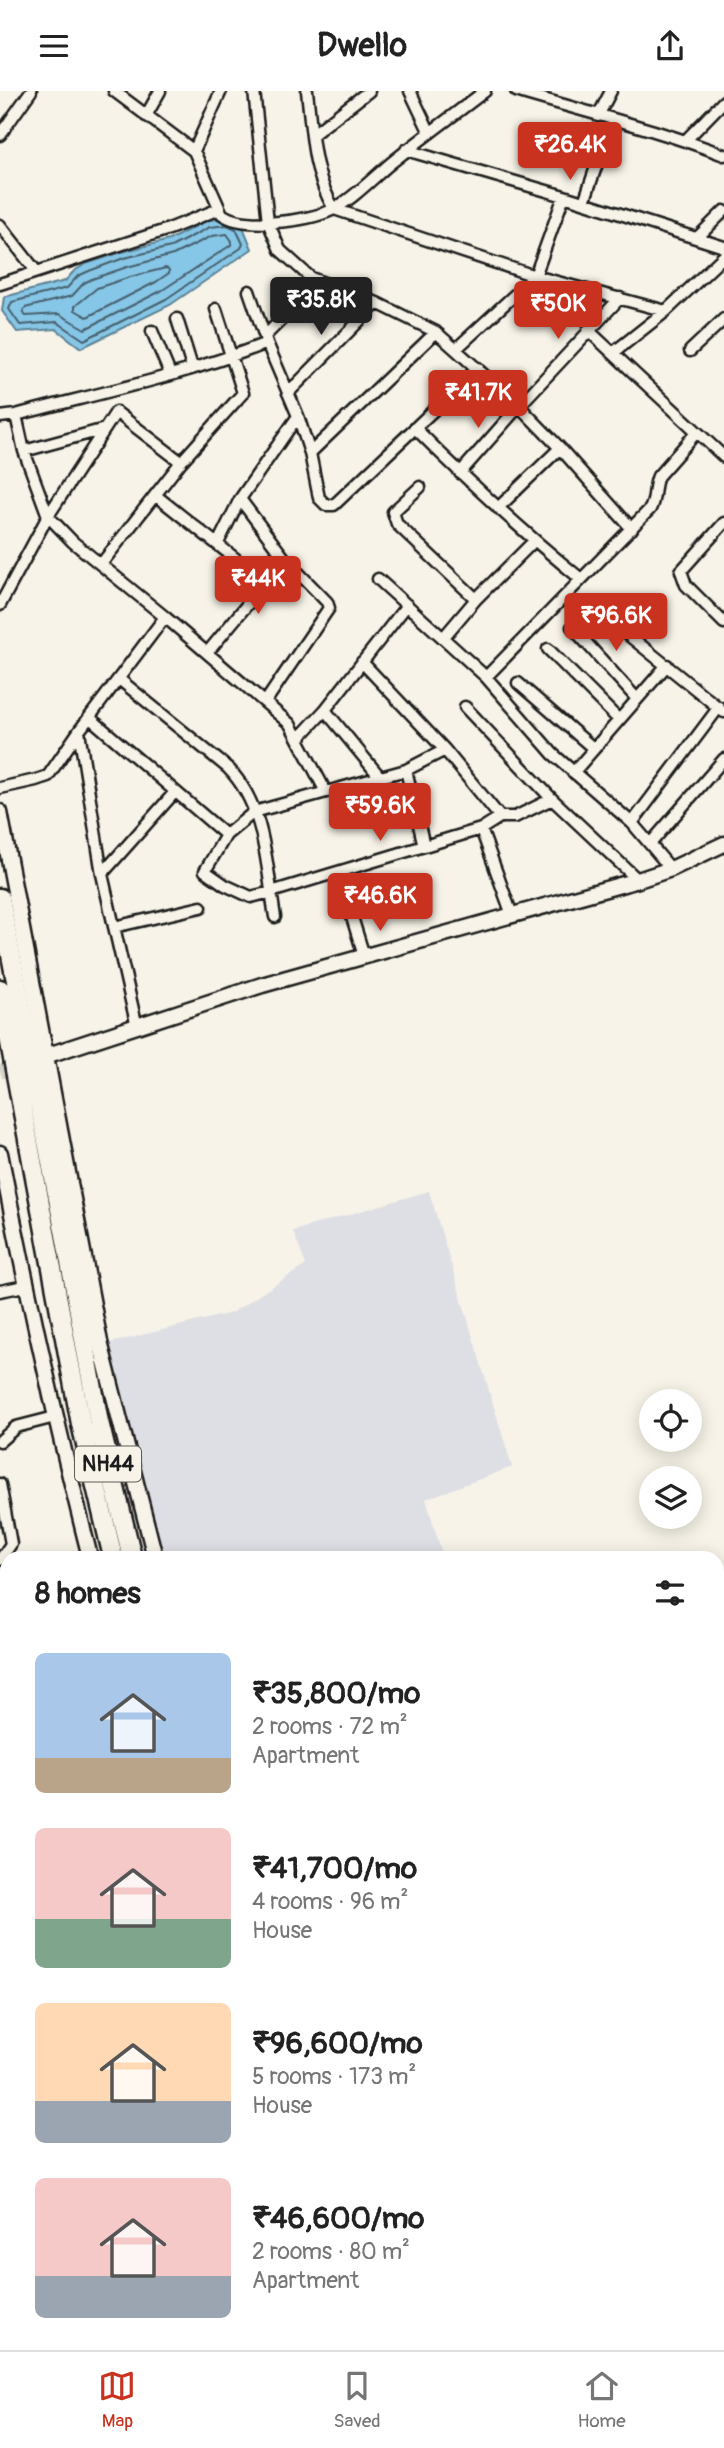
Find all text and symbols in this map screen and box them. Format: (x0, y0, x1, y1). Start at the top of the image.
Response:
text: Dwello (317, 26, 407, 66)
icon: menu (35, 27, 73, 65)
icon: share (651, 27, 689, 65)
pin: ₹26.4K (513, 123, 627, 182)
text: ₹26.4K (534, 130, 606, 159)
pin: ₹35.8K (264, 278, 378, 337)
pin: ₹50K (517, 281, 599, 341)
text: ₹35.8K (286, 285, 356, 314)
text: ₹50K (530, 289, 586, 318)
pin: ₹41.7K (421, 371, 535, 430)
text: ₹41.7K (444, 378, 512, 407)
pin: ₹44K (217, 557, 299, 616)
text: ₹44K (231, 564, 285, 593)
pin: ₹96.6K (559, 594, 673, 653)
text: ₹96.6K (580, 601, 652, 630)
pin: ₹59.6K (323, 783, 437, 843)
text: ₹59.6K (345, 791, 415, 820)
pin: ₹46.6K (323, 873, 437, 933)
text: ₹46.6K (344, 881, 416, 910)
map controls (639, 1389, 702, 1529)
button: locate (639, 1389, 702, 1452)
road number: NH44 (75, 1447, 141, 1481)
button: layers (639, 1466, 702, 1529)
icon: filters (651, 1574, 689, 1612)
text: 8 homes (35, 1575, 141, 1612)
text: ₹35,800/mo (252, 1675, 420, 1712)
icon: home (91, 1681, 175, 1765)
text: 2 rooms · 72 m² (252, 1712, 408, 1741)
text: Apartment (252, 1741, 359, 1770)
text: ₹41,700/mo (252, 1850, 417, 1887)
icon: home (91, 1856, 175, 1940)
text: 4 rooms · 96 m² (252, 1887, 408, 1916)
text: House (252, 1916, 312, 1945)
text: ₹96,600/mo (252, 2025, 423, 2062)
icon: home (91, 2031, 175, 2115)
text: 5 rooms · 173 m² (252, 2062, 416, 2091)
text: House (252, 2091, 312, 2120)
text: ₹46,600/mo (252, 2200, 424, 2237)
icon: home (91, 2206, 175, 2290)
text: 2 rooms · 80 m² (252, 2237, 410, 2266)
text: Apartment (252, 2266, 359, 2295)
tab: Map (98, 2367, 136, 2433)
tab: Saved (333, 2367, 381, 2433)
tab: Home (578, 2367, 626, 2433)

